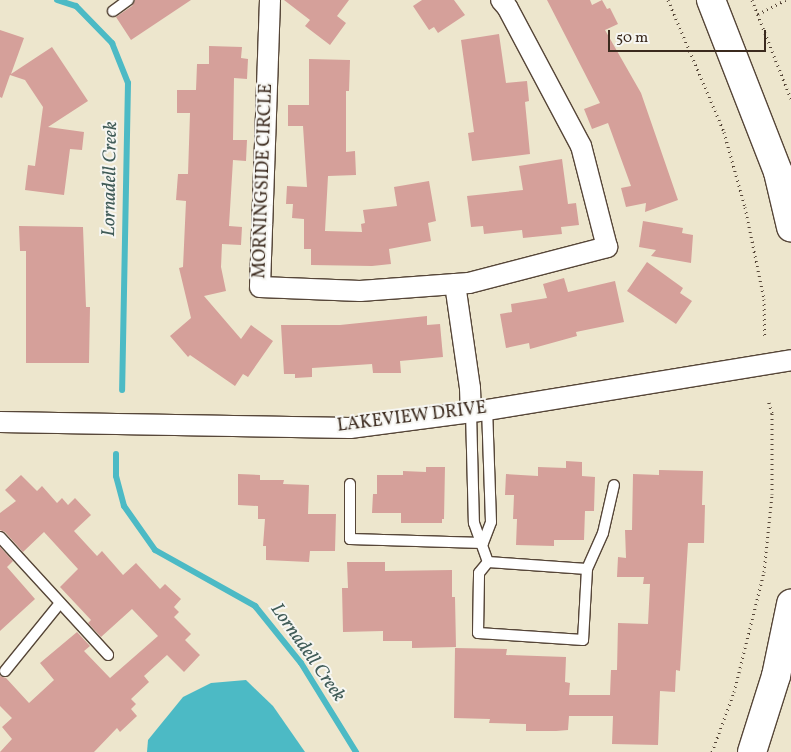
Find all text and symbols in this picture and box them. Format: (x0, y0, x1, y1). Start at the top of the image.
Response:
scale bar (611, 20, 768, 52)
text: 50 m (616, 28, 648, 49)
street label: MORNINGSIDE CIRCLE (250, 83, 278, 279)
water label: Lornadell Creek (99, 121, 123, 237)
street label: LAKEVIEW DRIVE (336, 398, 488, 438)
water label: Lornadell Creek (265, 599, 349, 707)

